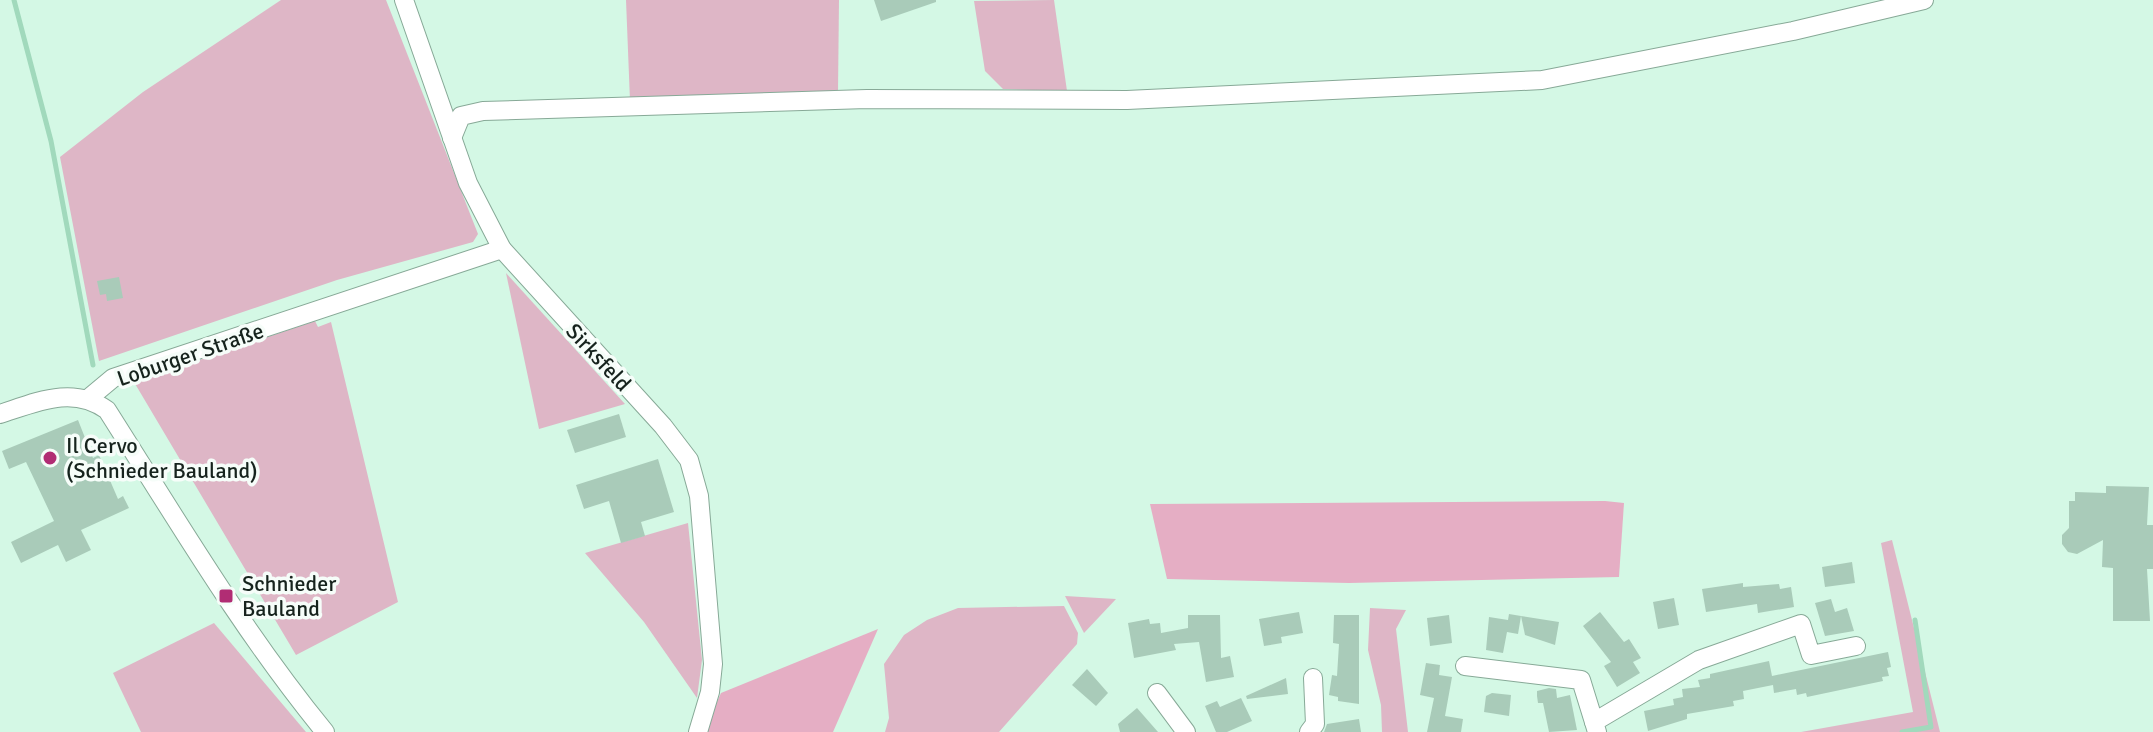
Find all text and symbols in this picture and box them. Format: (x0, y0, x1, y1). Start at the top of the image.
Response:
street label: Loburger Straße (113, 317, 267, 392)
street label: Sirksfeld (560, 318, 637, 397)
place label: Il Cervo (Schnieder Bauland) (66, 432, 258, 484)
marker: Il Cervo (Schnieder Bauland) (41, 449, 59, 467)
place label: Schnieder Bauland (242, 570, 336, 622)
marker: Schnieder Bauland (217, 587, 235, 605)

